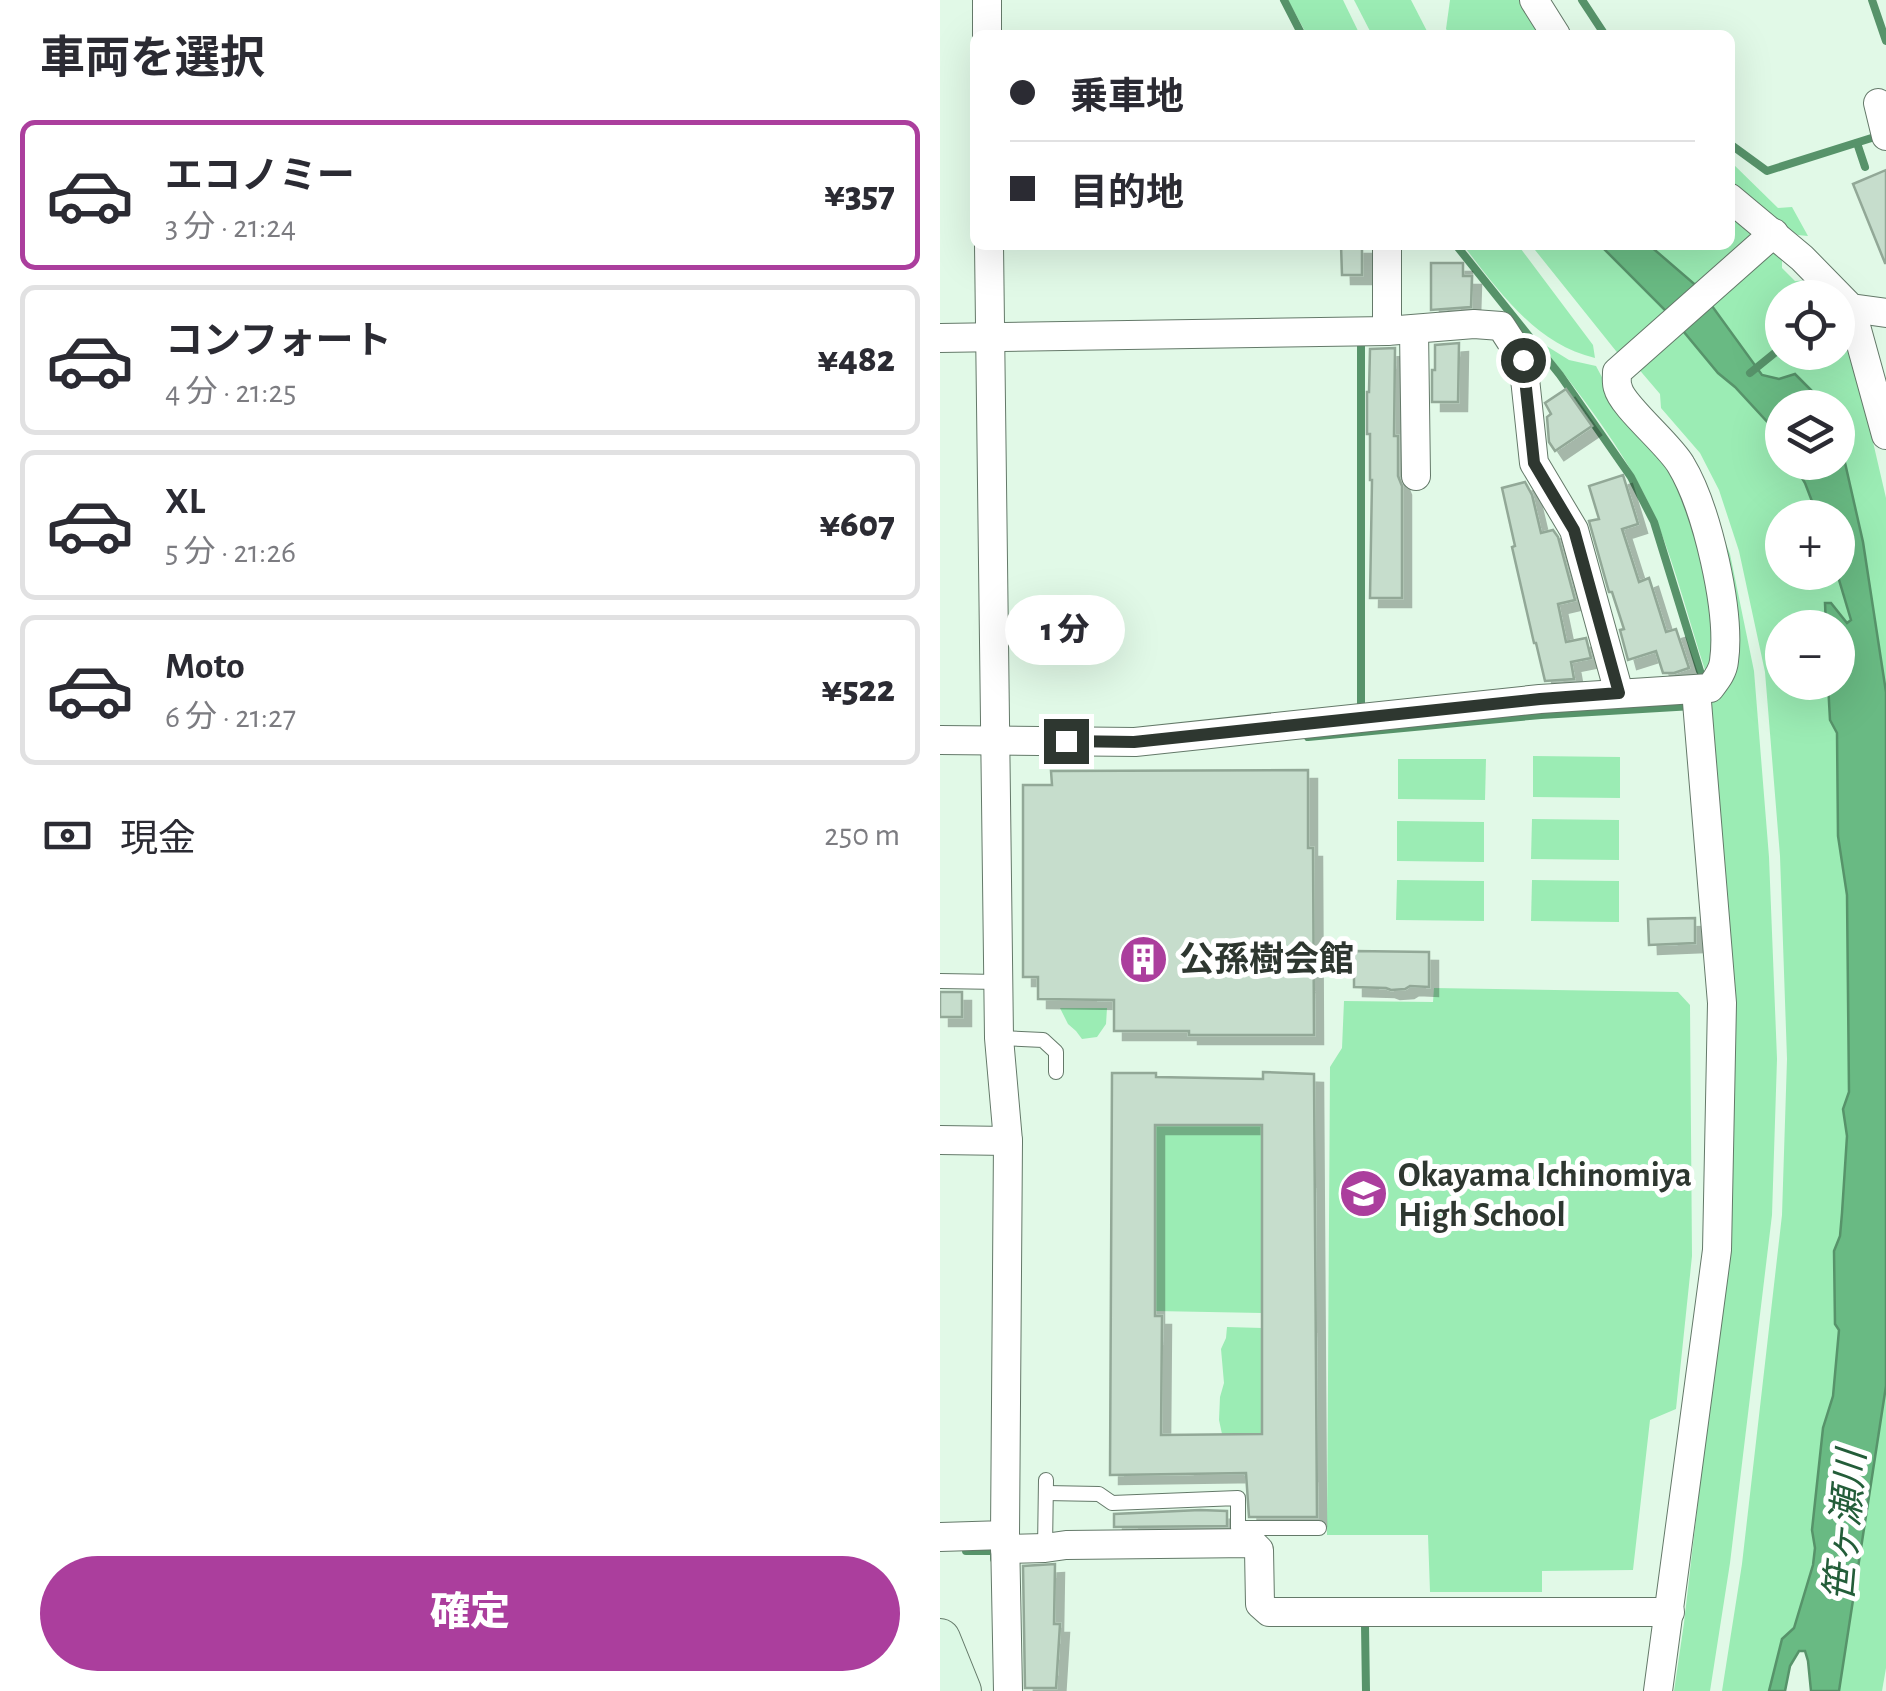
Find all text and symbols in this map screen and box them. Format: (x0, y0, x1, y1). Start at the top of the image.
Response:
text: 車両を選択 (40, 37, 265, 82)
text: 乗車地 (1070, 79, 1184, 117)
icon: car (45, 150, 135, 240)
text: エコノミー (165, 158, 355, 196)
text: 目的地 (1070, 175, 1184, 213)
text: ¥357 (824, 176, 895, 214)
text: 3 分 · 21:24 (165, 211, 296, 243)
map controls (1765, 280, 1855, 700)
button: locate (1765, 280, 1855, 370)
icon: car (45, 315, 135, 405)
text: コンフォート (165, 323, 392, 361)
route start (1501, 338, 1546, 383)
text: ¥482 (817, 341, 895, 379)
text: 4 分 · 21:25 (165, 376, 296, 408)
button: layers (1765, 390, 1855, 480)
icon: car (45, 480, 135, 570)
text: XL (165, 483, 205, 521)
button: + (1765, 500, 1855, 590)
text: ¥607 (819, 506, 895, 544)
text: 5 分 · 21:26 (165, 536, 296, 568)
callout: 1 分 (1006, 596, 1126, 666)
button: − (1765, 610, 1855, 700)
text: 1 分 (1041, 614, 1089, 646)
icon: car (45, 645, 135, 735)
text: Moto (165, 648, 245, 686)
text: ¥522 (821, 671, 895, 709)
text: 6 分 · 21:27 (165, 701, 296, 733)
route end (1044, 719, 1089, 764)
icon: cash (40, 808, 95, 863)
text: 250 m (824, 819, 900, 851)
text: 現金 (120, 821, 196, 859)
building icon: 公孫樹会館 (1118, 933, 1170, 985)
place label: 公孫樹会館 (1179, 941, 1354, 978)
place label: Okayama Ichinomiya High School (1398, 1158, 1692, 1233)
school or university icon: Okayama Ichinomiya High School (1337, 1168, 1389, 1220)
water label: 笹ヶ瀬川 (1818, 1445, 1873, 1604)
button: 確定 (40, 1556, 900, 1671)

